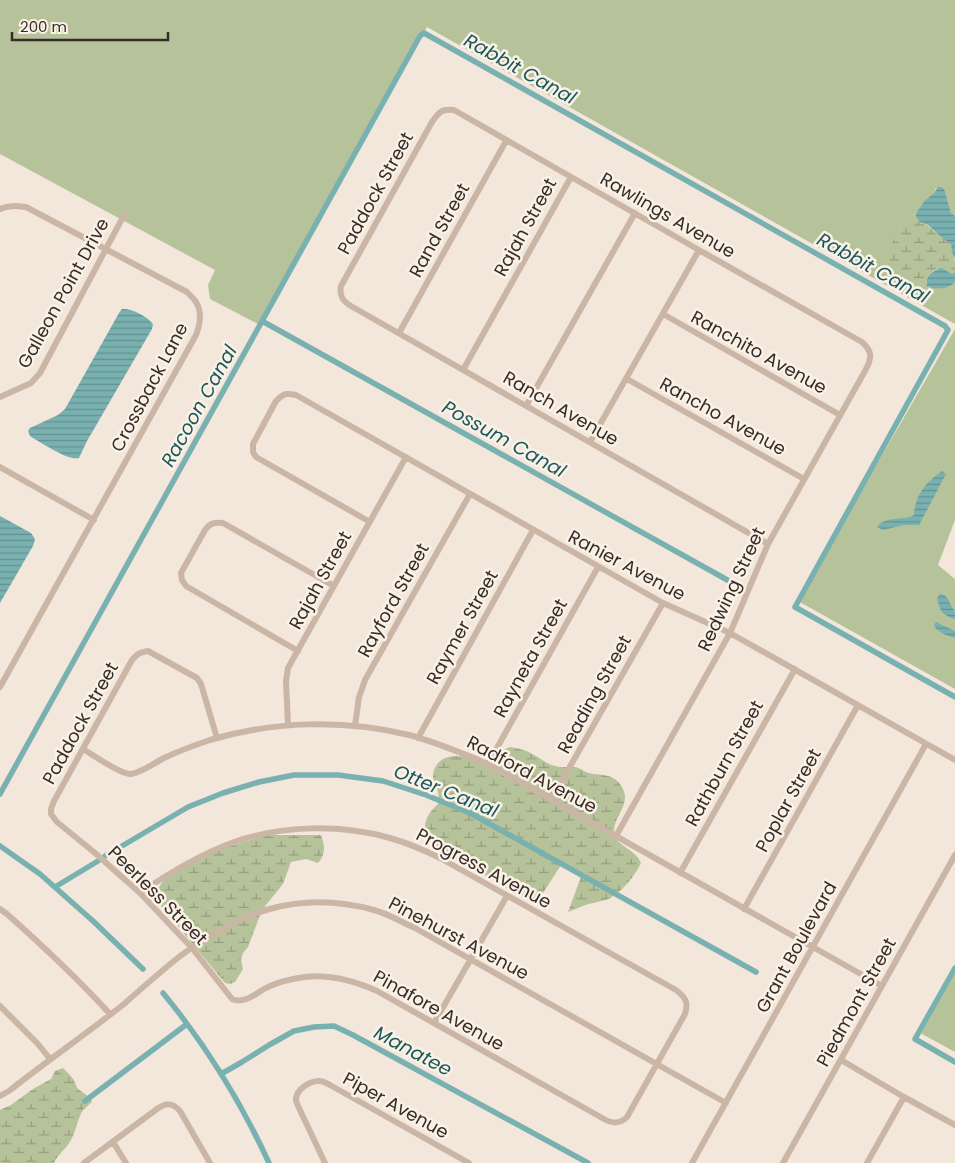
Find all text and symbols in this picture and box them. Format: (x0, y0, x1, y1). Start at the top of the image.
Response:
scale bar (12, 10, 169, 42)
text: 200 m (20, 16, 67, 37)
water label: Rabbit Canal (459, 27, 581, 111)
street label: Paddock Street (331, 127, 419, 259)
street label: Rawlings Avenue (596, 166, 740, 264)
street label: Rajah Street (488, 173, 562, 281)
street label: Rand Street (403, 178, 475, 282)
street label: Galleon Point Drive (11, 213, 115, 373)
water label: Rabbit Canal (812, 226, 934, 310)
street label: Ranchito Avenue (686, 304, 832, 400)
street label: Crossback Lane (104, 318, 194, 456)
water label: Racoon Canal (154, 340, 244, 472)
street label: Ranch Avenue (499, 365, 623, 451)
street label: Rancho Avenue (655, 371, 791, 461)
water label: Possum Canal (437, 394, 571, 484)
street label: Redwing Street (691, 523, 771, 655)
street label: Ranier Avenue (564, 524, 690, 606)
street label: Rajah Street (283, 526, 357, 634)
street label: Rayford Street (351, 538, 435, 662)
street label: Raymer Street (420, 565, 504, 689)
street label: Rayneta Street (487, 594, 573, 722)
street label: Reading Street (551, 630, 637, 758)
street label: Paddock Street (36, 657, 124, 789)
street label: Rathburn Street (679, 695, 769, 831)
street label: Radford Avenue (463, 729, 601, 819)
street label: Poplar Street (749, 744, 827, 856)
water label: Otter Canal (390, 758, 503, 824)
street label: Progress Avenue (412, 822, 556, 914)
street label: Peerless Street (103, 840, 213, 950)
street label: Grant Boulevard (750, 877, 842, 1017)
street label: Pinehurst Avenue (384, 890, 534, 986)
street label: Piedmont Street (810, 933, 902, 1071)
street label: Pinafore Avenue (369, 964, 509, 1056)
water label: Manatee (369, 1019, 457, 1083)
street label: Piper Avenue (339, 1066, 453, 1144)

